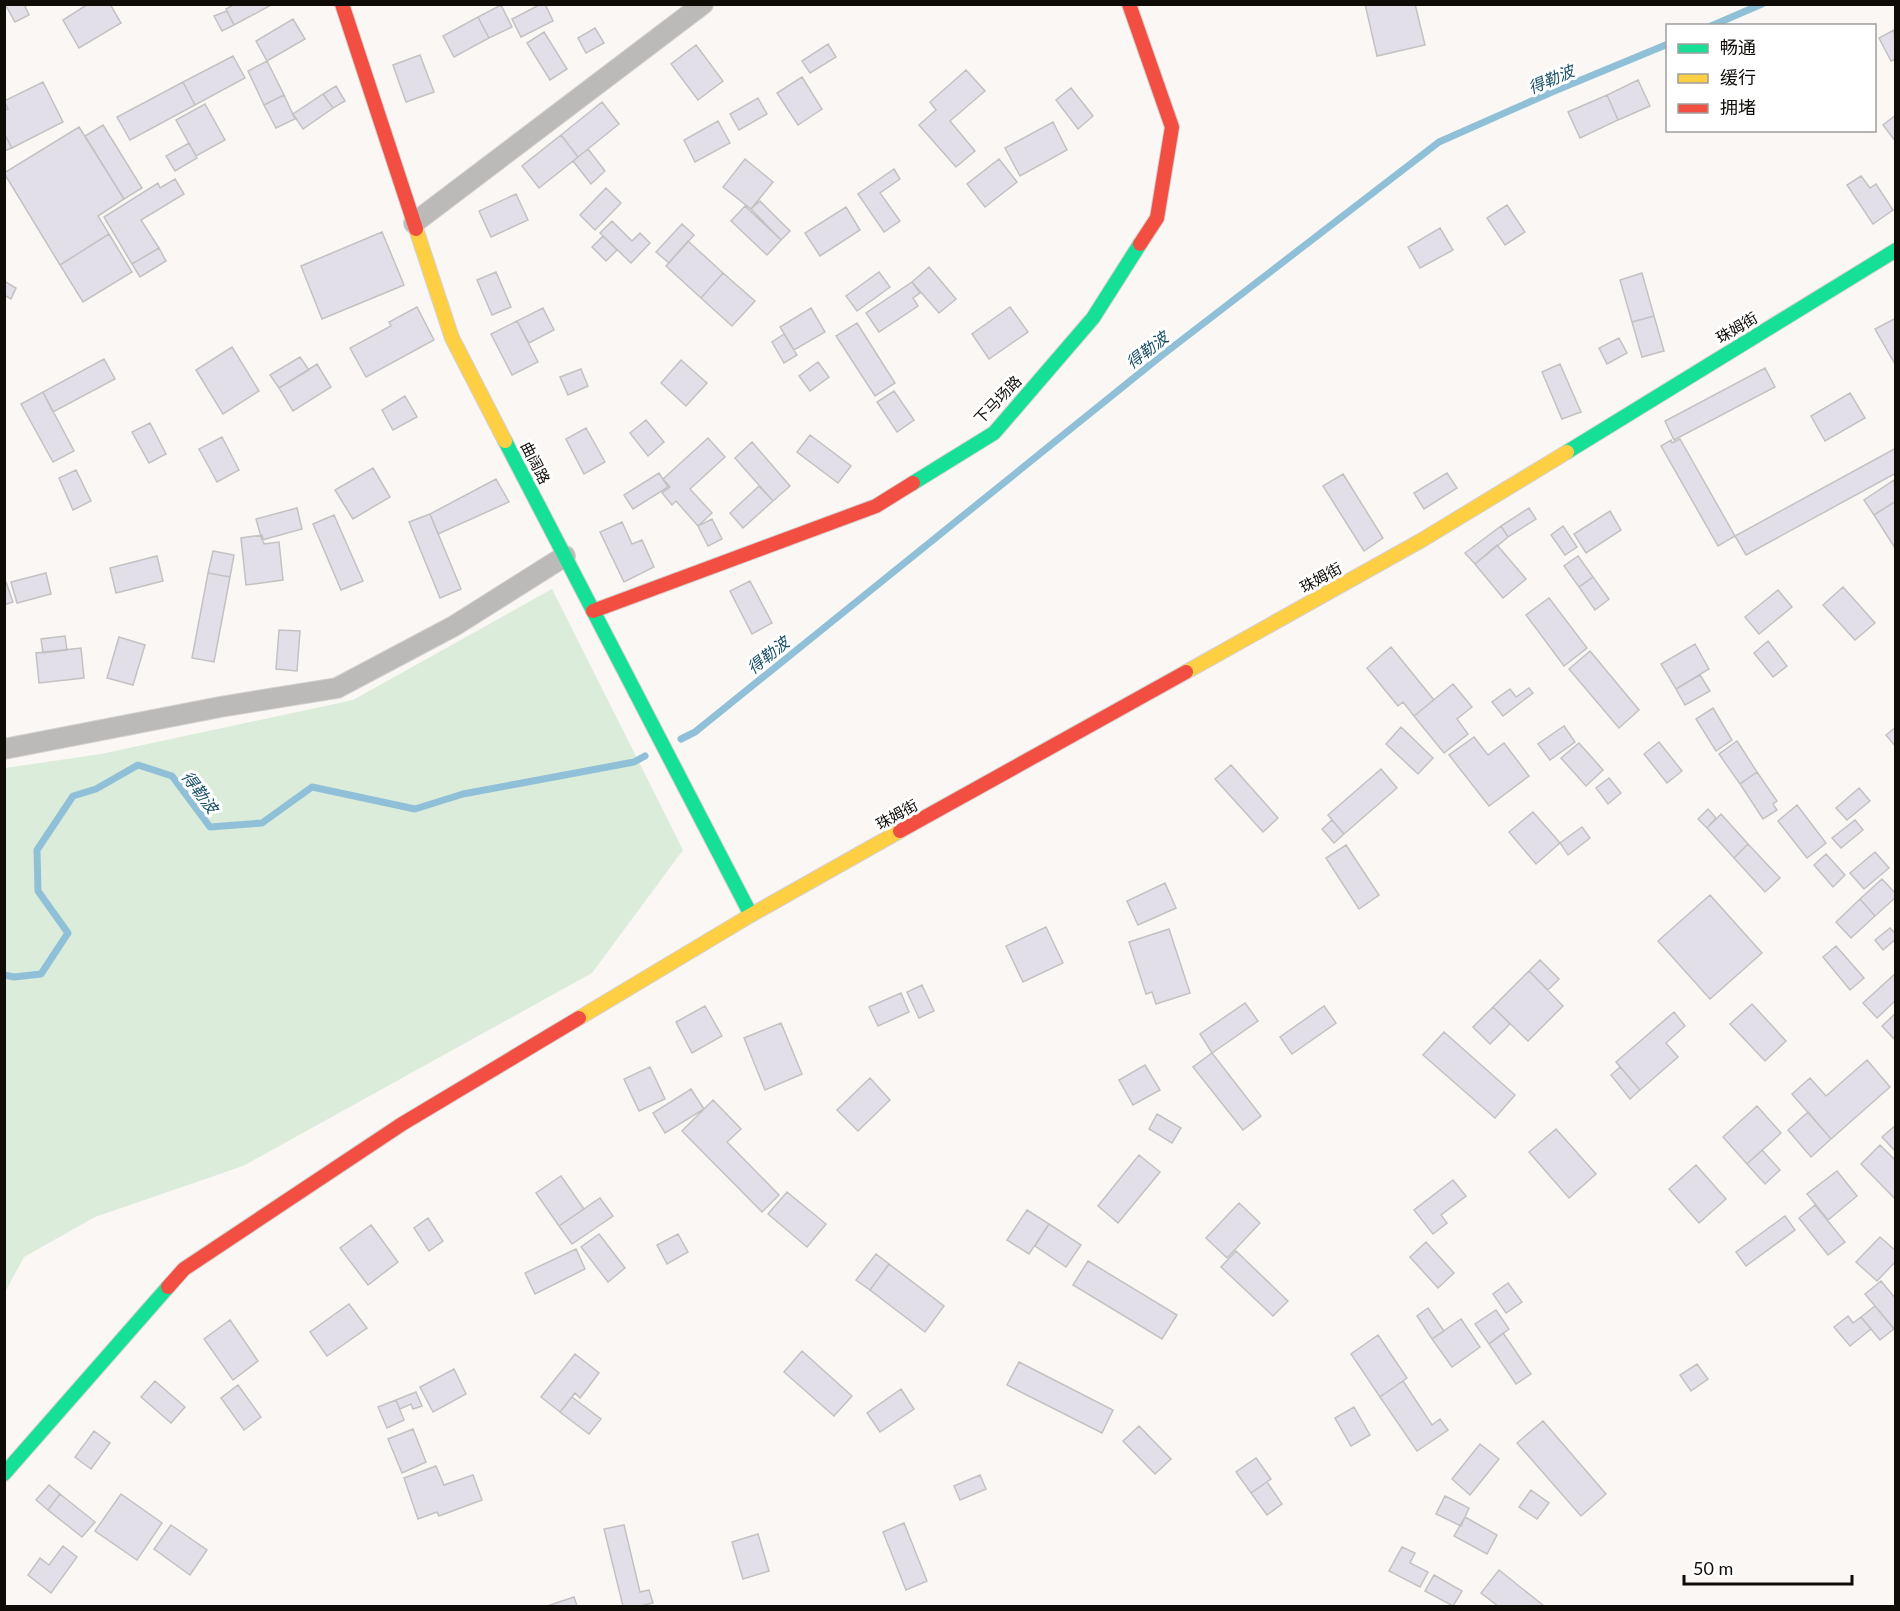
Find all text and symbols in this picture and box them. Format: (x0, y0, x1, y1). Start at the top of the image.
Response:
legend (1666, 24, 1876, 132)
text: 畅通 (1720, 36, 1756, 58)
water label: 得勒波 (1525, 59, 1579, 97)
text: 缓行 (1720, 66, 1756, 88)
text: 拥堵 (1720, 96, 1756, 118)
street label: 珠姆街 (1713, 308, 1760, 346)
water label: 得勒波 (1122, 326, 1174, 372)
street label: 下马场路 (970, 371, 1025, 427)
street label: 曲阔路 (518, 438, 554, 487)
street label: 珠姆街 (1296, 558, 1345, 596)
water label: 得勒波 (743, 630, 795, 677)
water label: 得勒波 (178, 767, 224, 819)
street label: 珠姆街 (872, 795, 921, 833)
scale bar (1684, 1548, 1852, 1586)
text: 50 m (1693, 1557, 1733, 1579)

